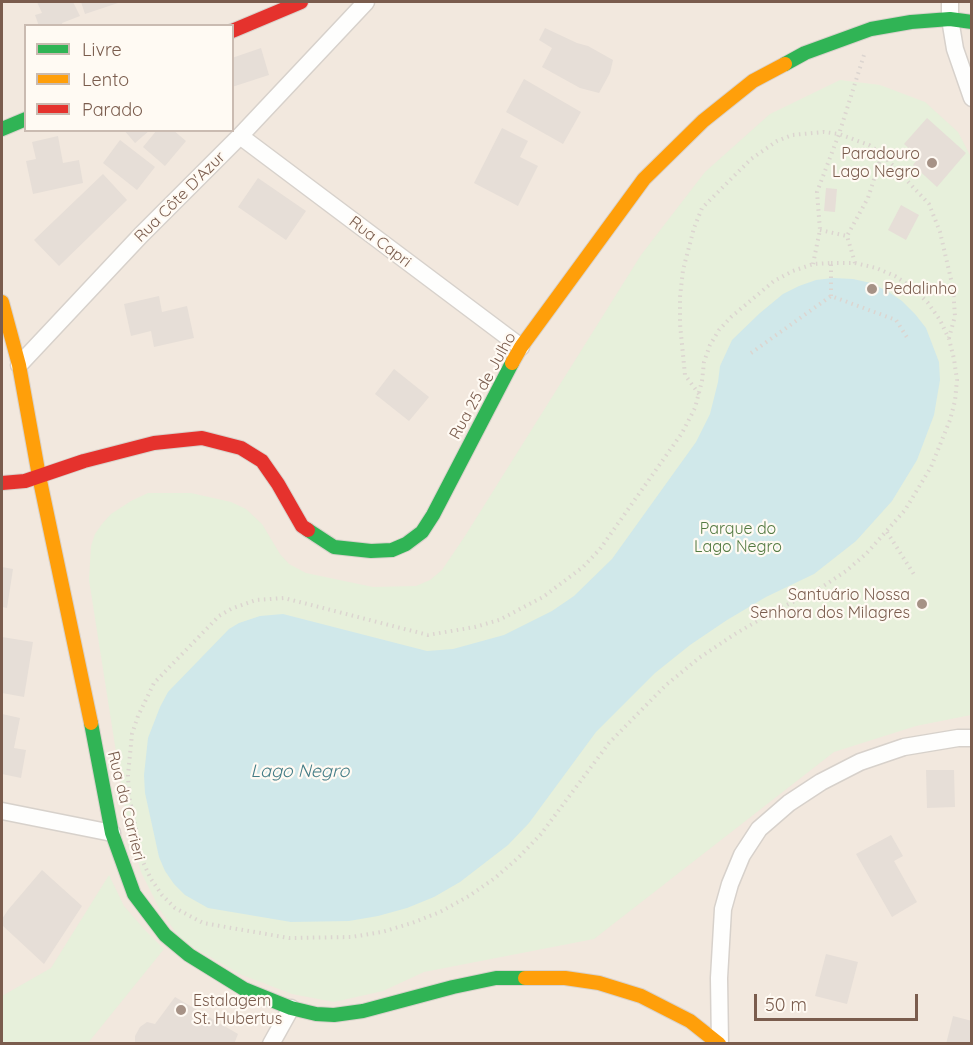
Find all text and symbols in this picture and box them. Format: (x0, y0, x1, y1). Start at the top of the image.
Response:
legend (24, 24, 234, 132)
text: Livre (82, 38, 122, 61)
text: Lento (82, 68, 129, 91)
text: Parado (82, 98, 143, 121)
place label: Paradouro Lago Negro (832, 144, 920, 182)
street label: Rua Côte D'Azur (131, 148, 229, 246)
marker: Paradouro Lago Negro (925, 156, 939, 170)
street label: Rua Capri (345, 212, 415, 272)
place label: Pedalinho (884, 279, 957, 299)
marker: Pedalinho (865, 282, 879, 296)
street label: Rua 25 de Julho (446, 329, 520, 443)
park label: Parque do Lago Negro (694, 519, 782, 557)
place label: Santuário Nossa Senhora dos Milagres (750, 585, 910, 623)
marker: Santuário Nossa Senhora dos Milagres (915, 597, 929, 611)
street label: Rua da Carrieri (103, 749, 149, 863)
water label: Lago Negro (251, 761, 349, 783)
scale bar (757, 982, 920, 1020)
place label: Estalagem St. Hubertus (193, 991, 282, 1029)
text: 50 m (765, 993, 807, 1016)
marker: Estalagem St. Hubertus (174, 1003, 188, 1017)

